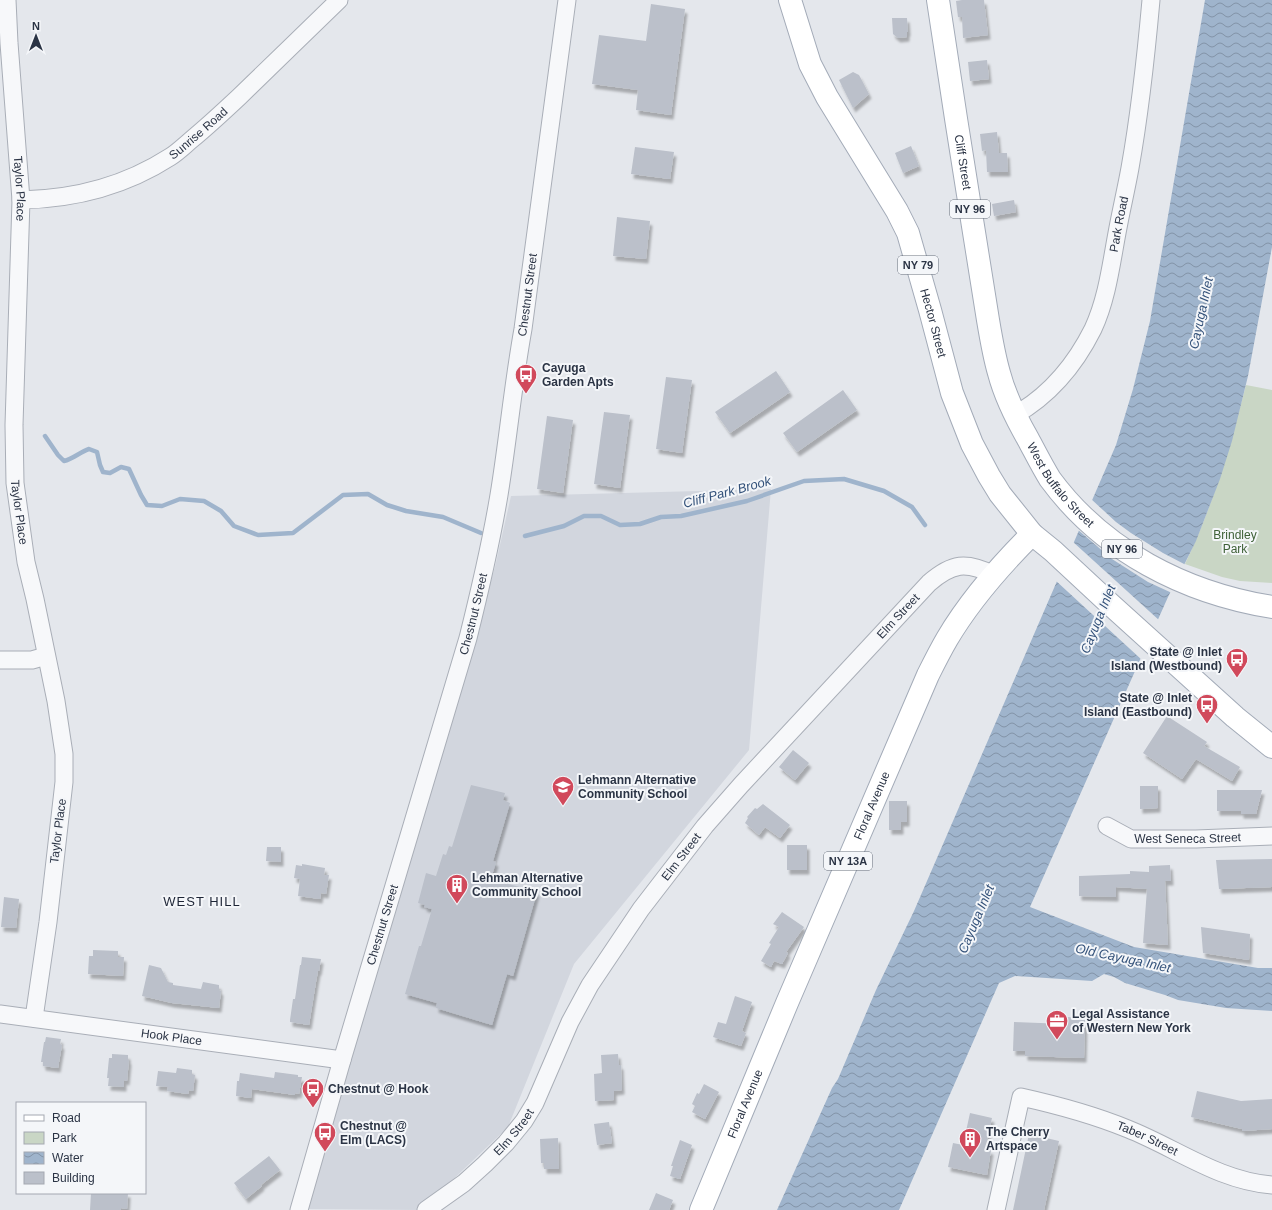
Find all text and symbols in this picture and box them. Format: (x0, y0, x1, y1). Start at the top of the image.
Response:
north arrow (16, 16, 56, 56)
text: N (32, 20, 40, 32)
street label: Sunrise Road (166, 104, 230, 162)
street label: Cliff Street (952, 133, 974, 192)
street label: Taylor Place (11, 155, 28, 222)
street label: Park Road (1107, 195, 1131, 253)
road number: NY 96 (950, 200, 990, 218)
street label: Chestnut Street (515, 252, 540, 337)
road number: NY 79 (898, 256, 938, 274)
water label: Cayuga Inlet (1186, 274, 1216, 350)
street label: Hector Street (917, 287, 949, 360)
place label: Cayuga Garden Apts (542, 361, 614, 389)
bus stop icon: Cayuga Garden Apts (513, 362, 539, 395)
street label: West Buffalo Street (1024, 440, 1097, 531)
water label: Cliff Park Brook (681, 473, 774, 511)
street label: Taylor Place (8, 480, 31, 546)
park label: Brindley Park (1213, 528, 1257, 556)
road number: NY 96 (1102, 540, 1142, 558)
street label: Chestnut Street (456, 571, 490, 656)
water label: Cayuga Inlet (1077, 581, 1119, 656)
street label: Elm Street (874, 590, 923, 641)
place label: State @ Inlet Island (Westbound) (1111, 645, 1222, 673)
bus stop icon: State @ Inlet Island (Westbound) (1224, 646, 1250, 679)
place label: State @ Inlet Island (Eastbound) (1084, 691, 1192, 719)
bus stop icon: State @ Inlet Island (Eastbound) (1194, 692, 1220, 725)
street label: Floral Avenue (851, 769, 893, 842)
place label: Lehmann Alternative Community School (578, 773, 697, 801)
school or university icon: Lehmann Alternative Community School (550, 774, 576, 807)
street label: Taylor Place (47, 797, 69, 864)
street label: Elm Street (659, 830, 704, 883)
street label: West Seneca Street (1134, 830, 1242, 846)
road number: NY 13A (824, 852, 872, 870)
place label: Lehman Alternative Community School (472, 871, 583, 899)
building icon: Lehman Alternative Community School (444, 872, 470, 905)
water label: Cayuga Inlet (955, 881, 998, 956)
street label: Chestnut Street (364, 882, 401, 967)
district label: WEST HILL (163, 894, 241, 909)
water label: Old Cayuga Inlet (1074, 941, 1173, 976)
place label: Legal Assistance of Western New York (1072, 1007, 1191, 1035)
office icon: Legal Assistance of Western New York (1044, 1008, 1070, 1041)
street label: Hook Place (140, 1026, 203, 1048)
street label: Floral Avenue (725, 1067, 766, 1140)
bus stop icon: Chestnut @ Hook (300, 1076, 326, 1109)
place label: Chestnut @ Hook (328, 1082, 429, 1096)
legend (16, 1102, 146, 1194)
street label: Elm Street (491, 1106, 537, 1158)
text: Road (52, 1111, 81, 1125)
street label: Taber Street (1115, 1118, 1181, 1159)
place label: Chestnut @ Elm (LACS) (340, 1119, 407, 1147)
bus stop icon: Chestnut @ Elm (LACS) (312, 1120, 338, 1153)
place label: The Cherry Artspace (986, 1125, 1050, 1153)
building icon: The Cherry Artspace (957, 1126, 983, 1159)
text: Park (52, 1131, 78, 1145)
text: Water (52, 1151, 84, 1165)
text: Building (52, 1171, 95, 1185)

